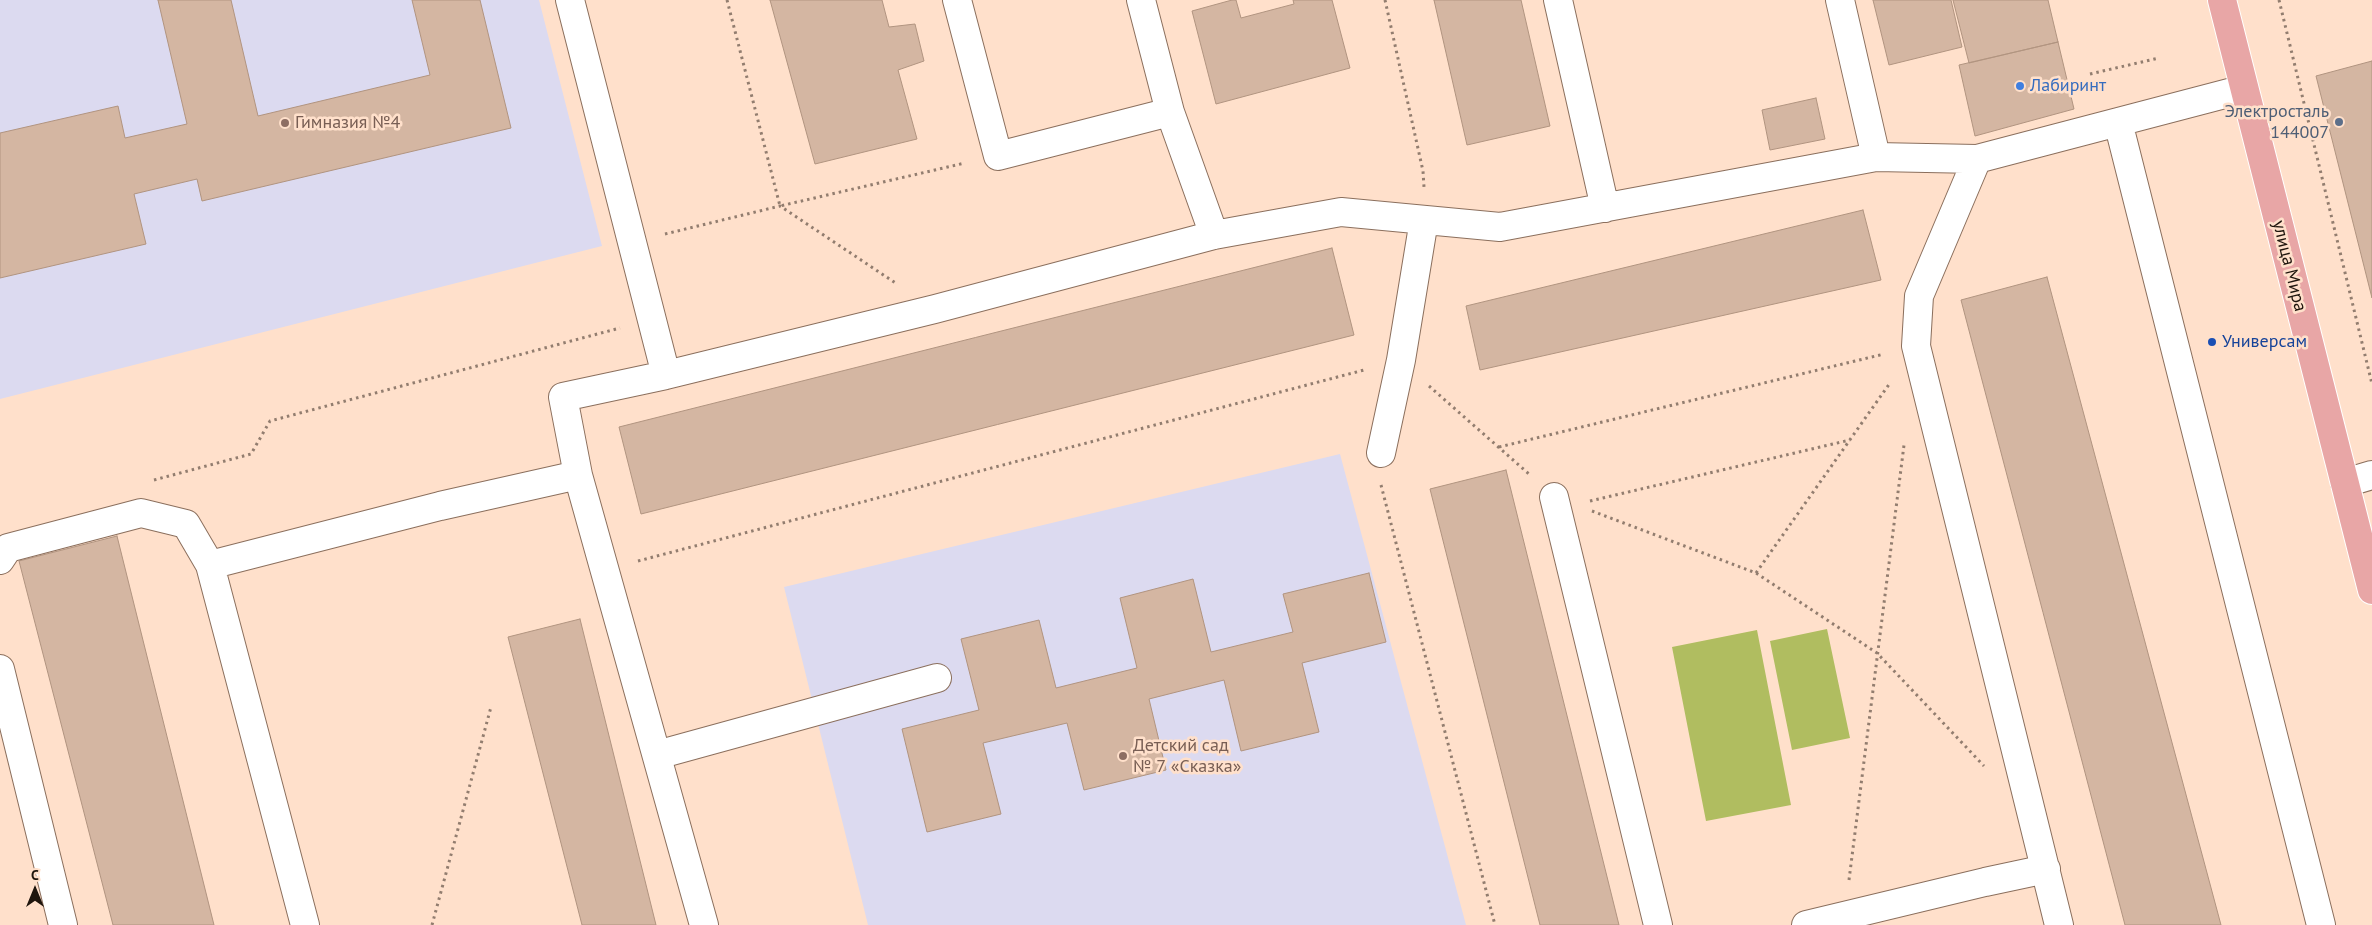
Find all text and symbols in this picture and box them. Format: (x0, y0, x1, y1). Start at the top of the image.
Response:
place label: Лабиринт (2030, 75, 2106, 97)
marker: Лабиринт (2014, 80, 2026, 92)
place label: Электросталь 144007 (2224, 101, 2329, 144)
place label: Гимназия №4 (295, 112, 400, 134)
marker: Электросталь 144007 (2333, 116, 2345, 128)
marker: Гимназия №4 (279, 117, 291, 129)
street label: улица Мира (2267, 218, 2311, 314)
place label: Универсам (2222, 331, 2307, 353)
marker: Универсам (2206, 336, 2218, 348)
place label: Детский сад № 7 «Сказка» (1133, 735, 1241, 778)
marker: Детский сад № 7 «Сказка» (1117, 750, 1129, 762)
north arrow (10, 865, 60, 915)
text: С (31, 866, 39, 884)

